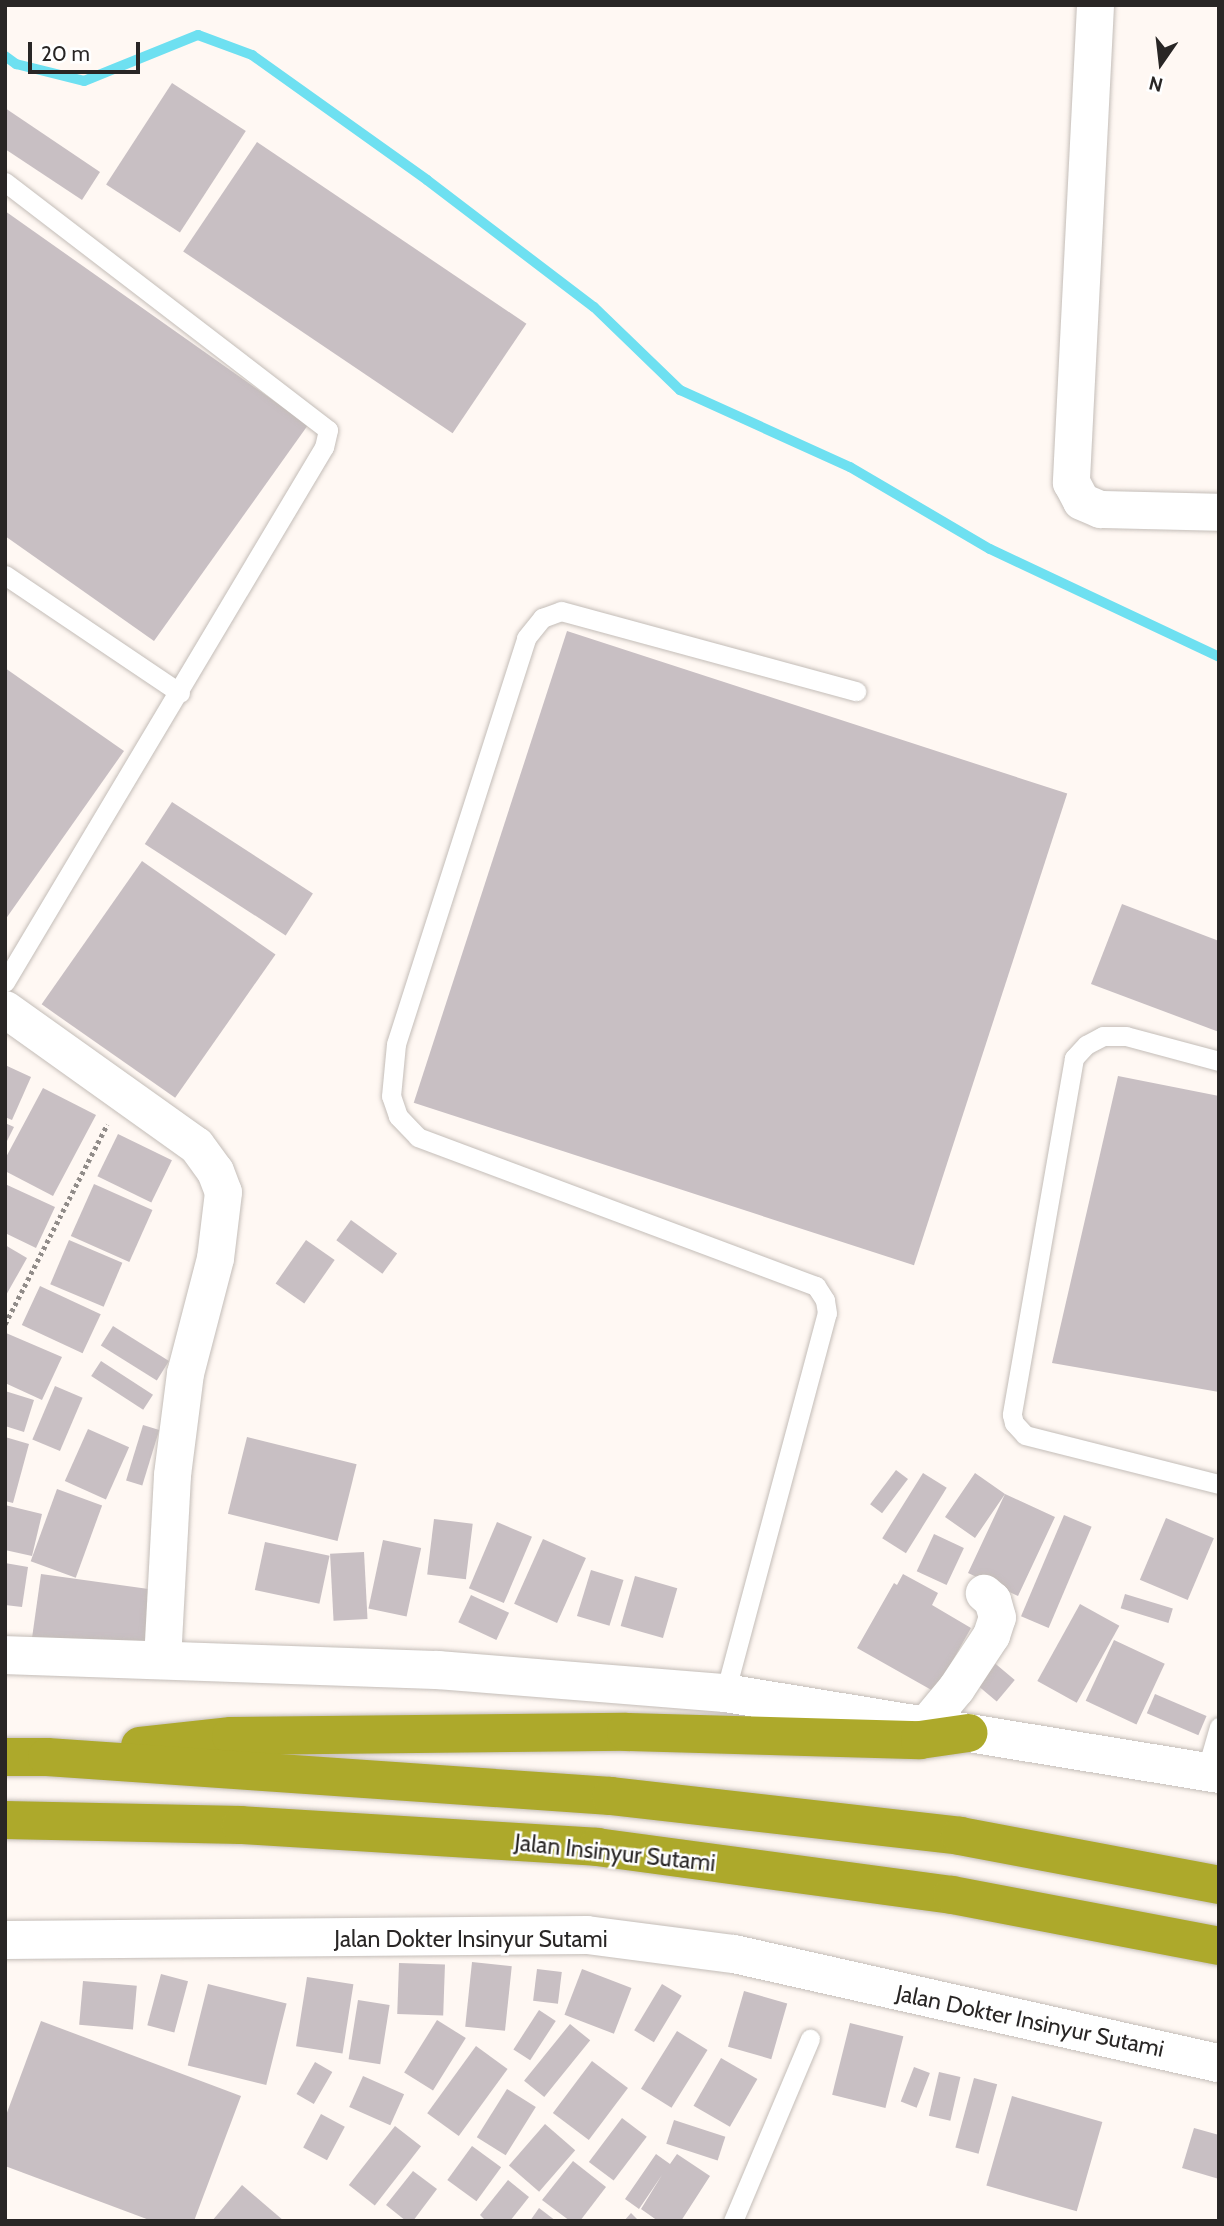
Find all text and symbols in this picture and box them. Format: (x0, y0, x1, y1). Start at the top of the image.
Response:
scale bar (32, 28, 144, 72)
north arrow (1126, 28, 1196, 98)
text: 20 m (41, 41, 90, 66)
text: N (1146, 71, 1165, 97)
street label: Jalan Insinyur Sutami (513, 1829, 717, 1877)
street label: Jalan Dokter Insinyur Sutami (334, 1925, 608, 1953)
street label: Jalan Dokter Insinyur Sutami (893, 1979, 1167, 2063)

